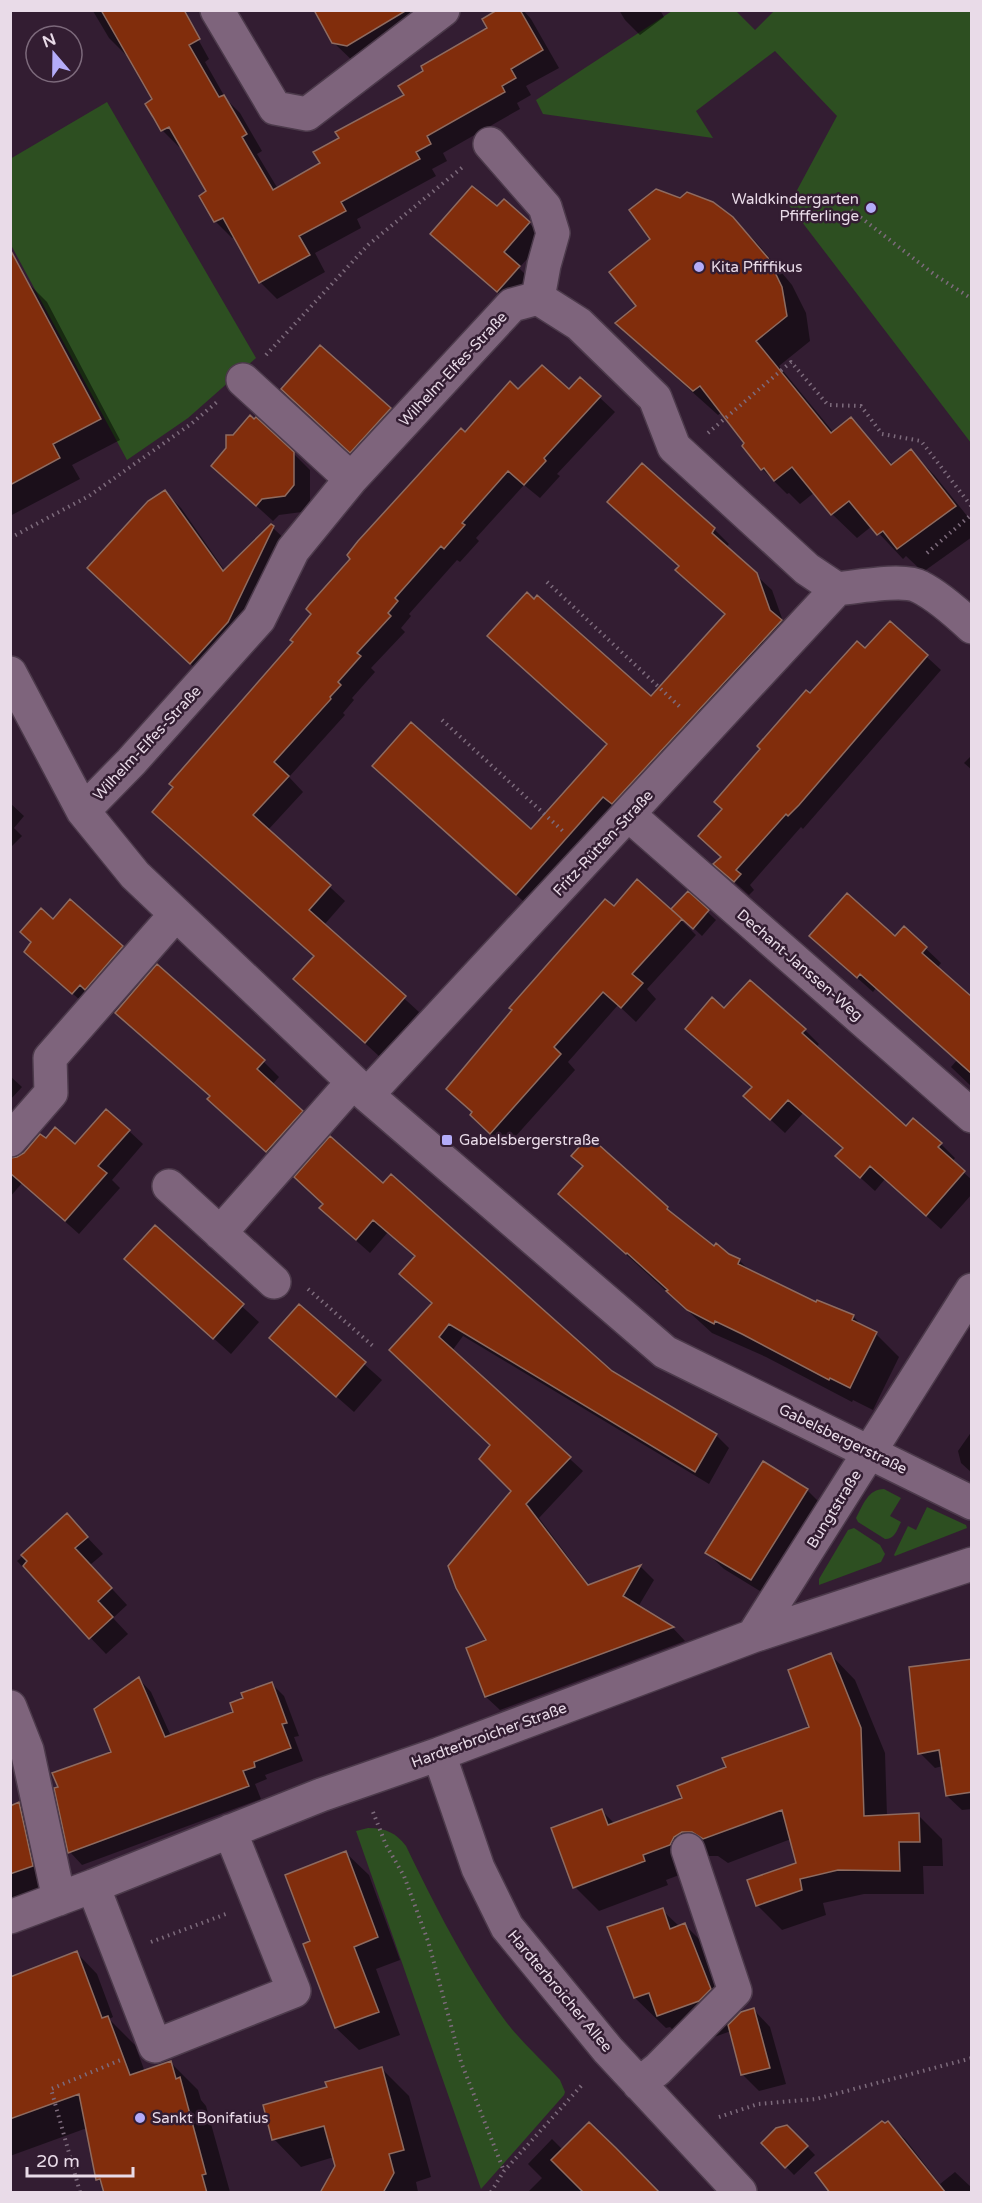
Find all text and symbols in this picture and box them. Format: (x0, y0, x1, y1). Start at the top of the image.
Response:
north arrow (24, 24, 84, 84)
text: N (40, 29, 59, 52)
place label: Waldkindergarten Pfifferlinge (731, 190, 859, 225)
marker: Waldkindergarten Pfifferlinge (864, 201, 878, 215)
place label: Kita Pfiffikus (711, 258, 802, 276)
marker: Kita Pfiffikus (692, 260, 706, 274)
street label: Wilhelm-Elfes-Straße (395, 308, 511, 430)
street label: Wilhelm-Elfes-Straße (89, 682, 205, 804)
street label: Fritz-Rütten-Straße (549, 786, 657, 900)
street label: Dechant-Janssen-Weg (733, 905, 867, 1025)
place label: Gabelsbergerstraße (459, 1131, 600, 1149)
marker: Gabelsbergerstraße (440, 1133, 454, 1147)
street label: Gabelsbergerstraße (776, 1400, 910, 1478)
street label: Bungtstraße (803, 1467, 865, 1551)
street label: Hardterbroicher Straße (409, 1698, 569, 1772)
street label: Hardterbroicher Allee (504, 1927, 616, 2055)
place label: Sankt Bonifatius (152, 2109, 268, 2127)
marker: Sankt Bonifatius (133, 2111, 147, 2125)
scale bar (27, 2140, 134, 2178)
text: 20 m (36, 2150, 80, 2172)

